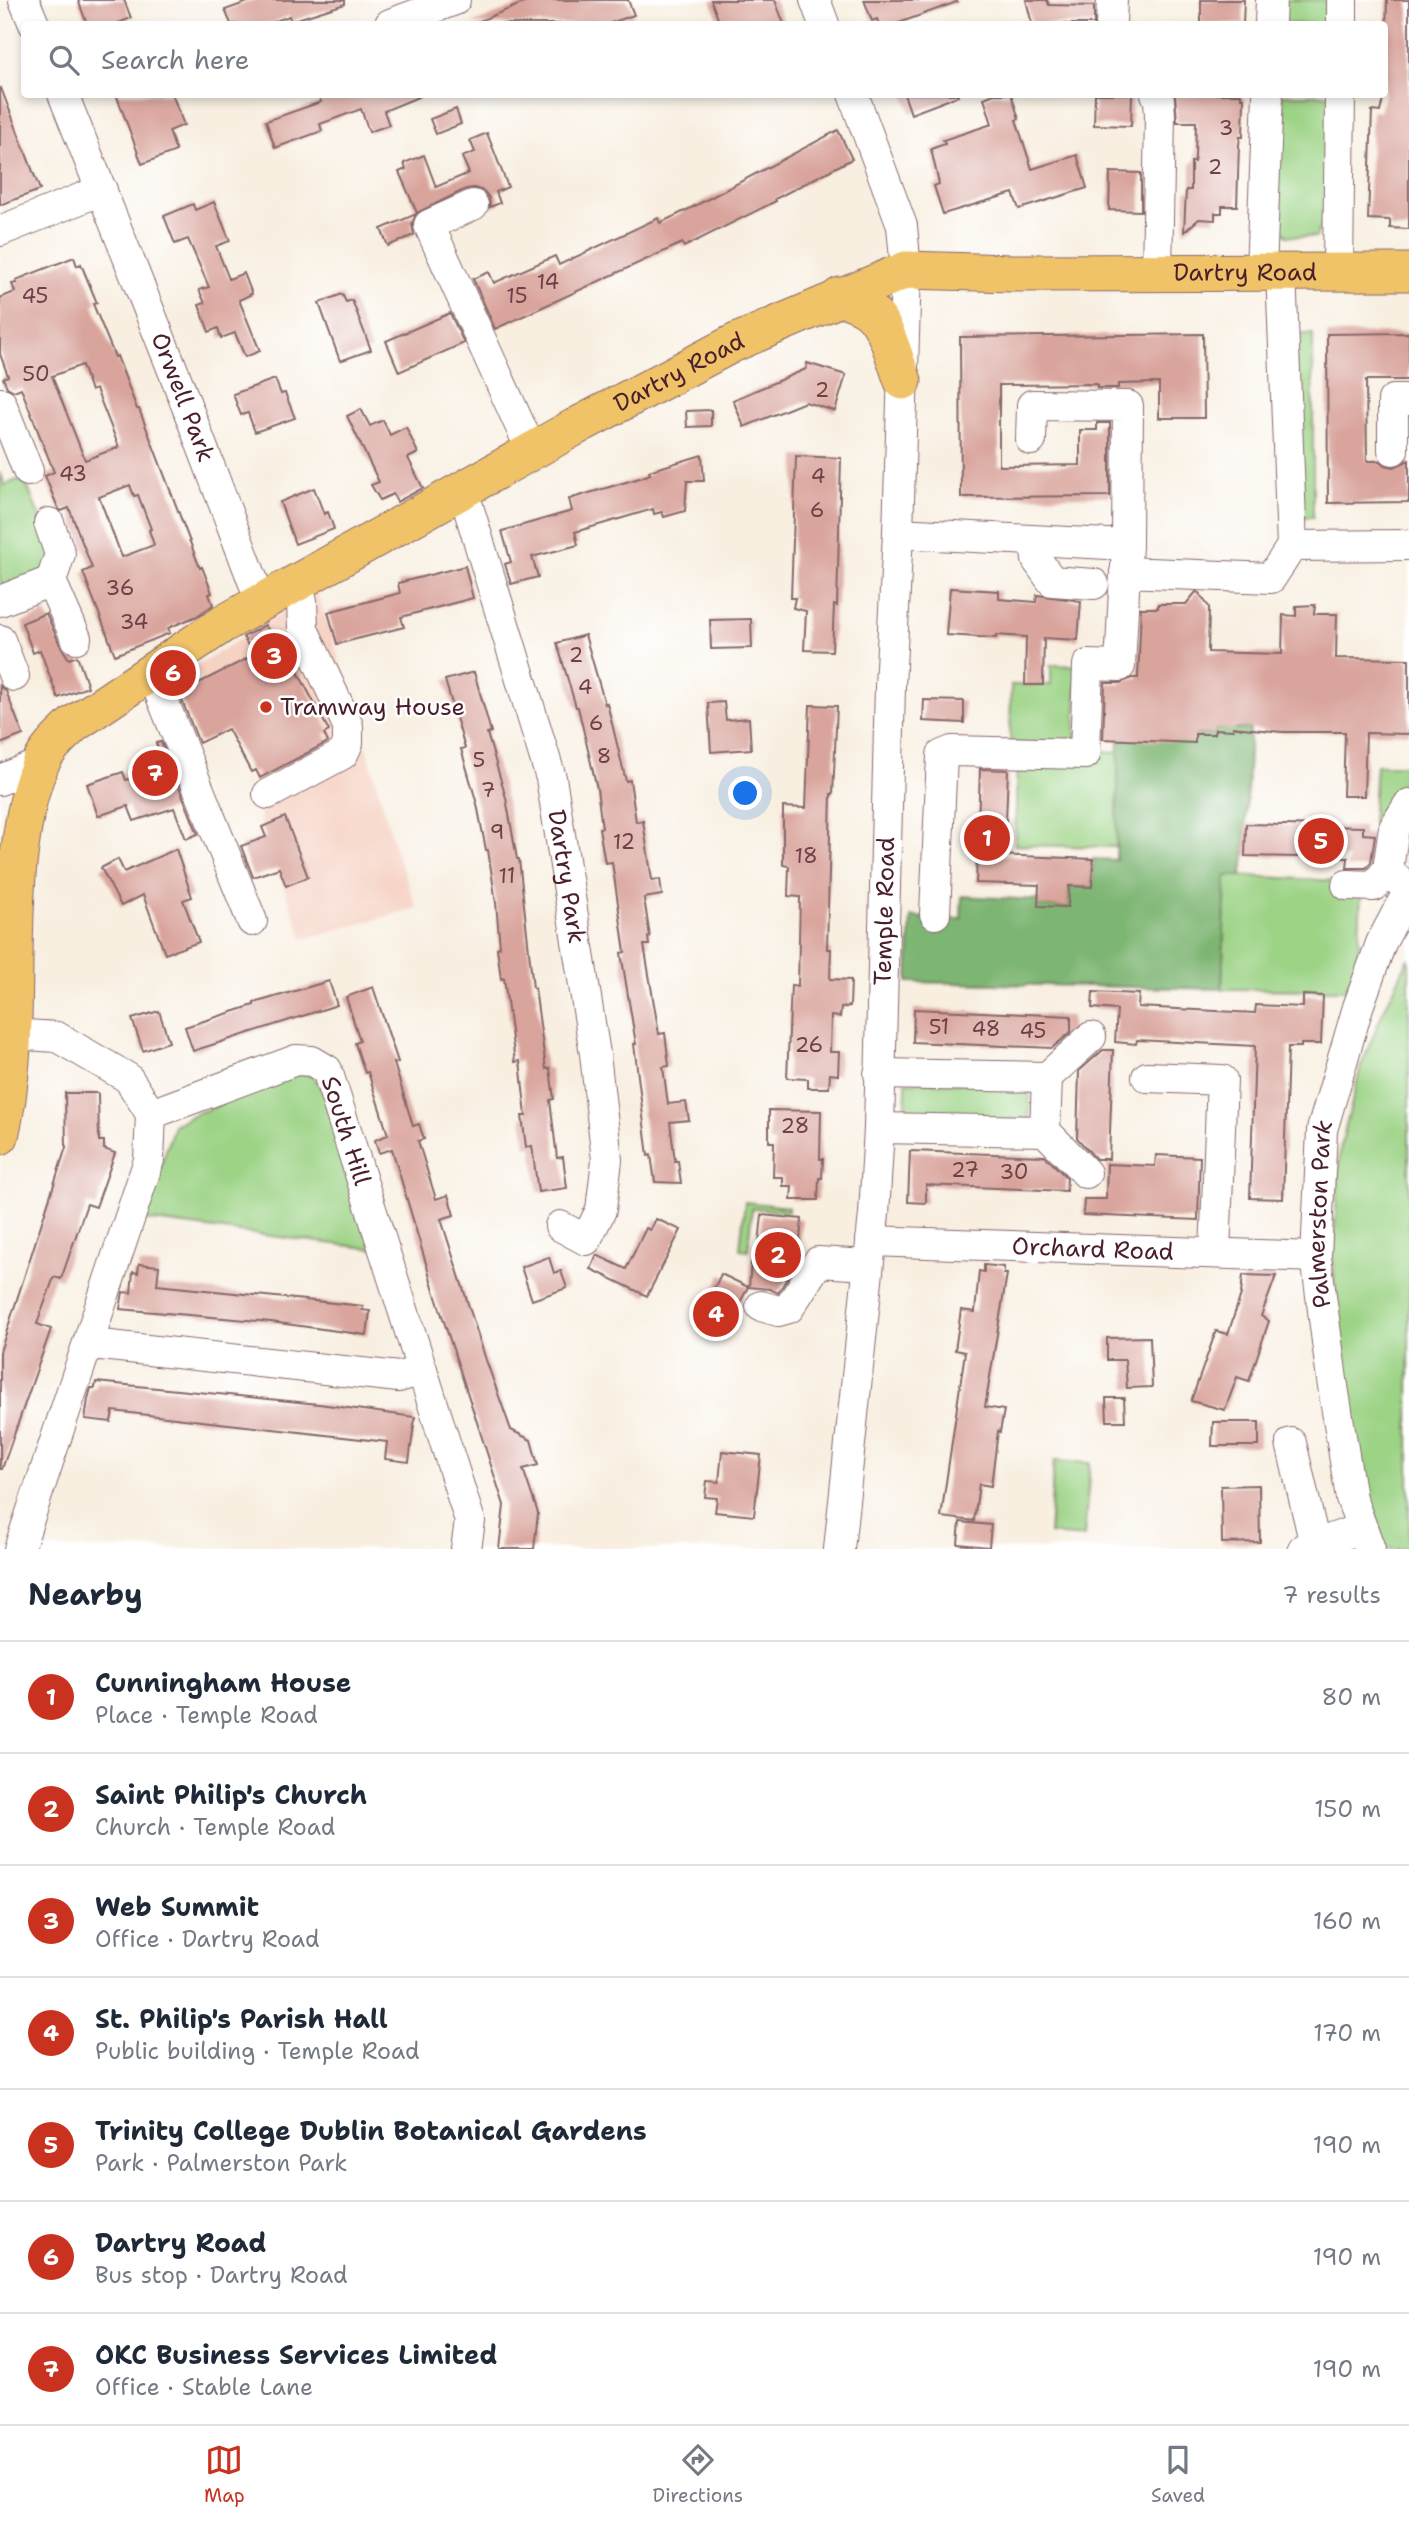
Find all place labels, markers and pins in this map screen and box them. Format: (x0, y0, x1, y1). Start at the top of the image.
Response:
pin: 3 (251, 630, 297, 682)
pin: 6 (150, 647, 196, 699)
place label: Tramway House (280, 691, 465, 723)
marker: Tramway House (258, 699, 274, 715)
pin: 7 (132, 747, 178, 799)
pin: 1 (964, 812, 1010, 864)
pin: 5 (1298, 815, 1344, 867)
pin: 2 (755, 1229, 801, 1281)
pin: 4 (693, 1288, 739, 1340)

